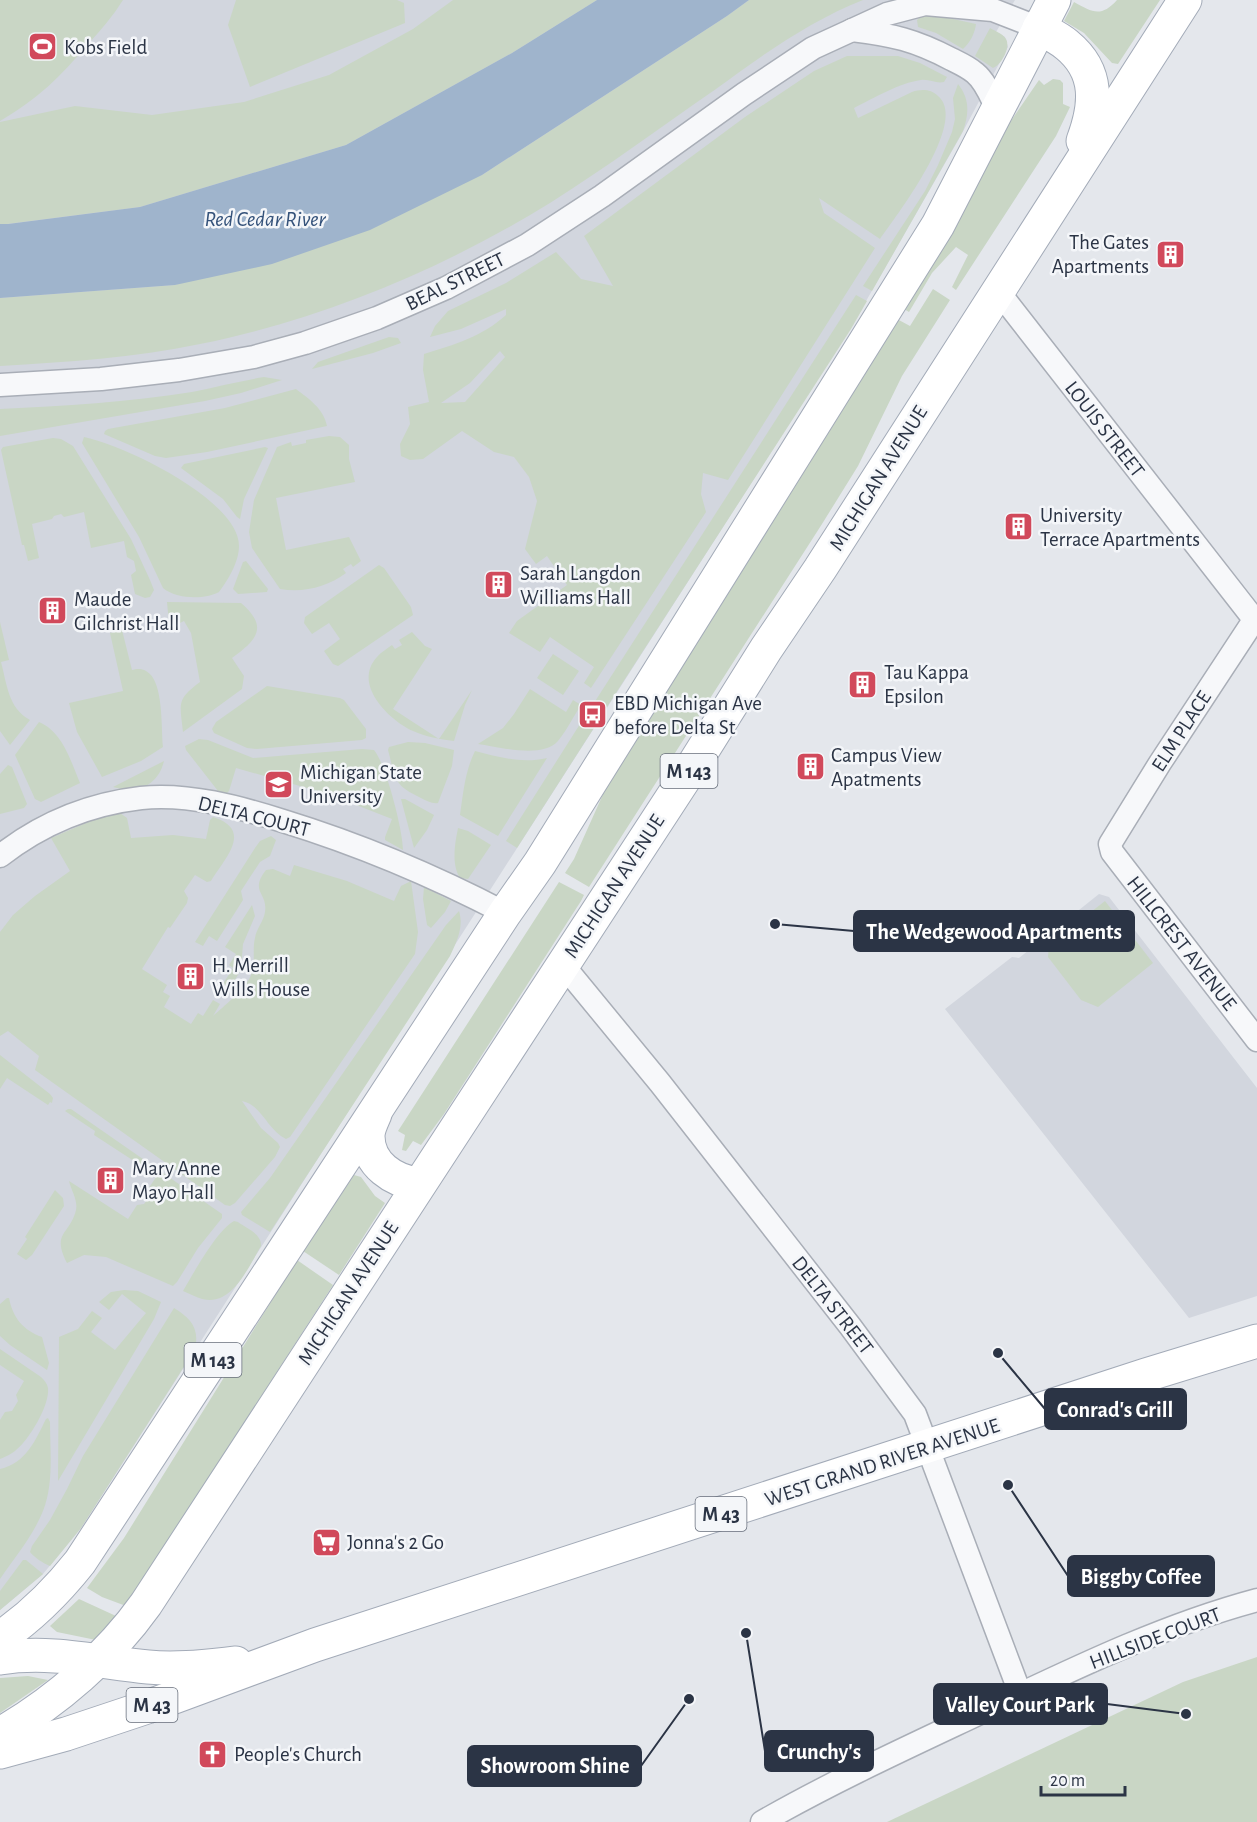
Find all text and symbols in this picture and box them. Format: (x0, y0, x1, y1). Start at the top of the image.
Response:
sports icon: Kobs Field (27, 31, 59, 63)
place label: Kobs Field (64, 37, 147, 58)
water label: Red Cedar River (204, 208, 326, 230)
place label: The Gates Apartments (1052, 232, 1149, 277)
building icon: The Gates Apartments (1154, 238, 1186, 270)
street label: BEAL STREET (402, 248, 508, 315)
street label: LOUIS STREET (1061, 377, 1148, 481)
street label: MICHIGAN AVENUE (825, 402, 931, 554)
place label: University Terrace Apartments (1040, 505, 1200, 550)
building icon: University Terrace Apartments (1003, 511, 1035, 543)
place label: Sarah Langdon Williams Hall (520, 563, 641, 608)
building icon: Sarah Langdon Williams Hall (483, 569, 515, 601)
place label: Maude Gilchrist Hall (74, 589, 179, 634)
building icon: Maude Gilchrist Hall (37, 595, 69, 627)
place label: Tau Kappa Epsilon (884, 662, 969, 707)
building icon: Tau Kappa Epsilon (847, 668, 879, 700)
street label: ELM PLACE (1148, 687, 1215, 775)
place label: EBD Michigan Ave before Delta St (614, 693, 762, 738)
bus stop icon: EBD Michigan Ave before Delta St (577, 699, 609, 731)
place label: Campus View Apatments (831, 745, 942, 790)
building icon: Campus View Apatments (794, 751, 826, 783)
road number: M 143 (660, 754, 718, 788)
place label: Michigan State University (300, 762, 422, 807)
school or university icon: Michigan State University (263, 768, 295, 800)
street label: DELTA COURT (196, 792, 312, 841)
street label: MICHIGAN AVENUE (560, 811, 668, 962)
street label: HILLCREST AVENUE (1123, 872, 1240, 1014)
callout: The Wedgewood Apartments (854, 911, 1134, 951)
text: The Wedgewood Apartments (866, 921, 1122, 943)
place label: H. Merrill Wills House (212, 955, 310, 1000)
building icon: H. Merrill Wills House (175, 961, 207, 993)
place label: Mary Anne Mayo Hall (132, 1158, 220, 1203)
building icon: Mary Anne Mayo Hall (95, 1164, 127, 1196)
street label: MICHIGAN AVENUE (294, 1218, 402, 1369)
street label: DELTA STREET (788, 1252, 877, 1358)
road number: M 143 (184, 1343, 242, 1377)
callout: Conrad's Grill (1045, 1389, 1186, 1429)
text: Conrad's Grill (1057, 1399, 1173, 1421)
street label: WEST GRAND RIVER AVENUE (762, 1415, 1002, 1510)
road number: M 43 (696, 1497, 746, 1531)
supermarket icon: Jonna's 2 Go (310, 1526, 342, 1558)
place label: Jonna's 2 Go (347, 1532, 444, 1553)
callout: Biggby Coffee (1068, 1556, 1214, 1596)
text: Biggby Coffee (1080, 1566, 1202, 1589)
street label: HILLSIDE COURT (1087, 1604, 1224, 1673)
callout: Valley Court Park (934, 1684, 1107, 1724)
road number: M 43 (126, 1688, 178, 1722)
text: Valley Court Park (945, 1694, 1095, 1717)
callout: Crunchy's (765, 1731, 873, 1771)
church icon: People's Church (197, 1738, 229, 1770)
text: Crunchy's (777, 1741, 861, 1764)
place label: People's Church (234, 1744, 362, 1765)
callout: Showroom Shine (468, 1746, 641, 1786)
text: Showroom Shine (480, 1755, 630, 1777)
scale bar (1041, 1759, 1125, 1797)
text: 20 m (1050, 1772, 1085, 1790)

